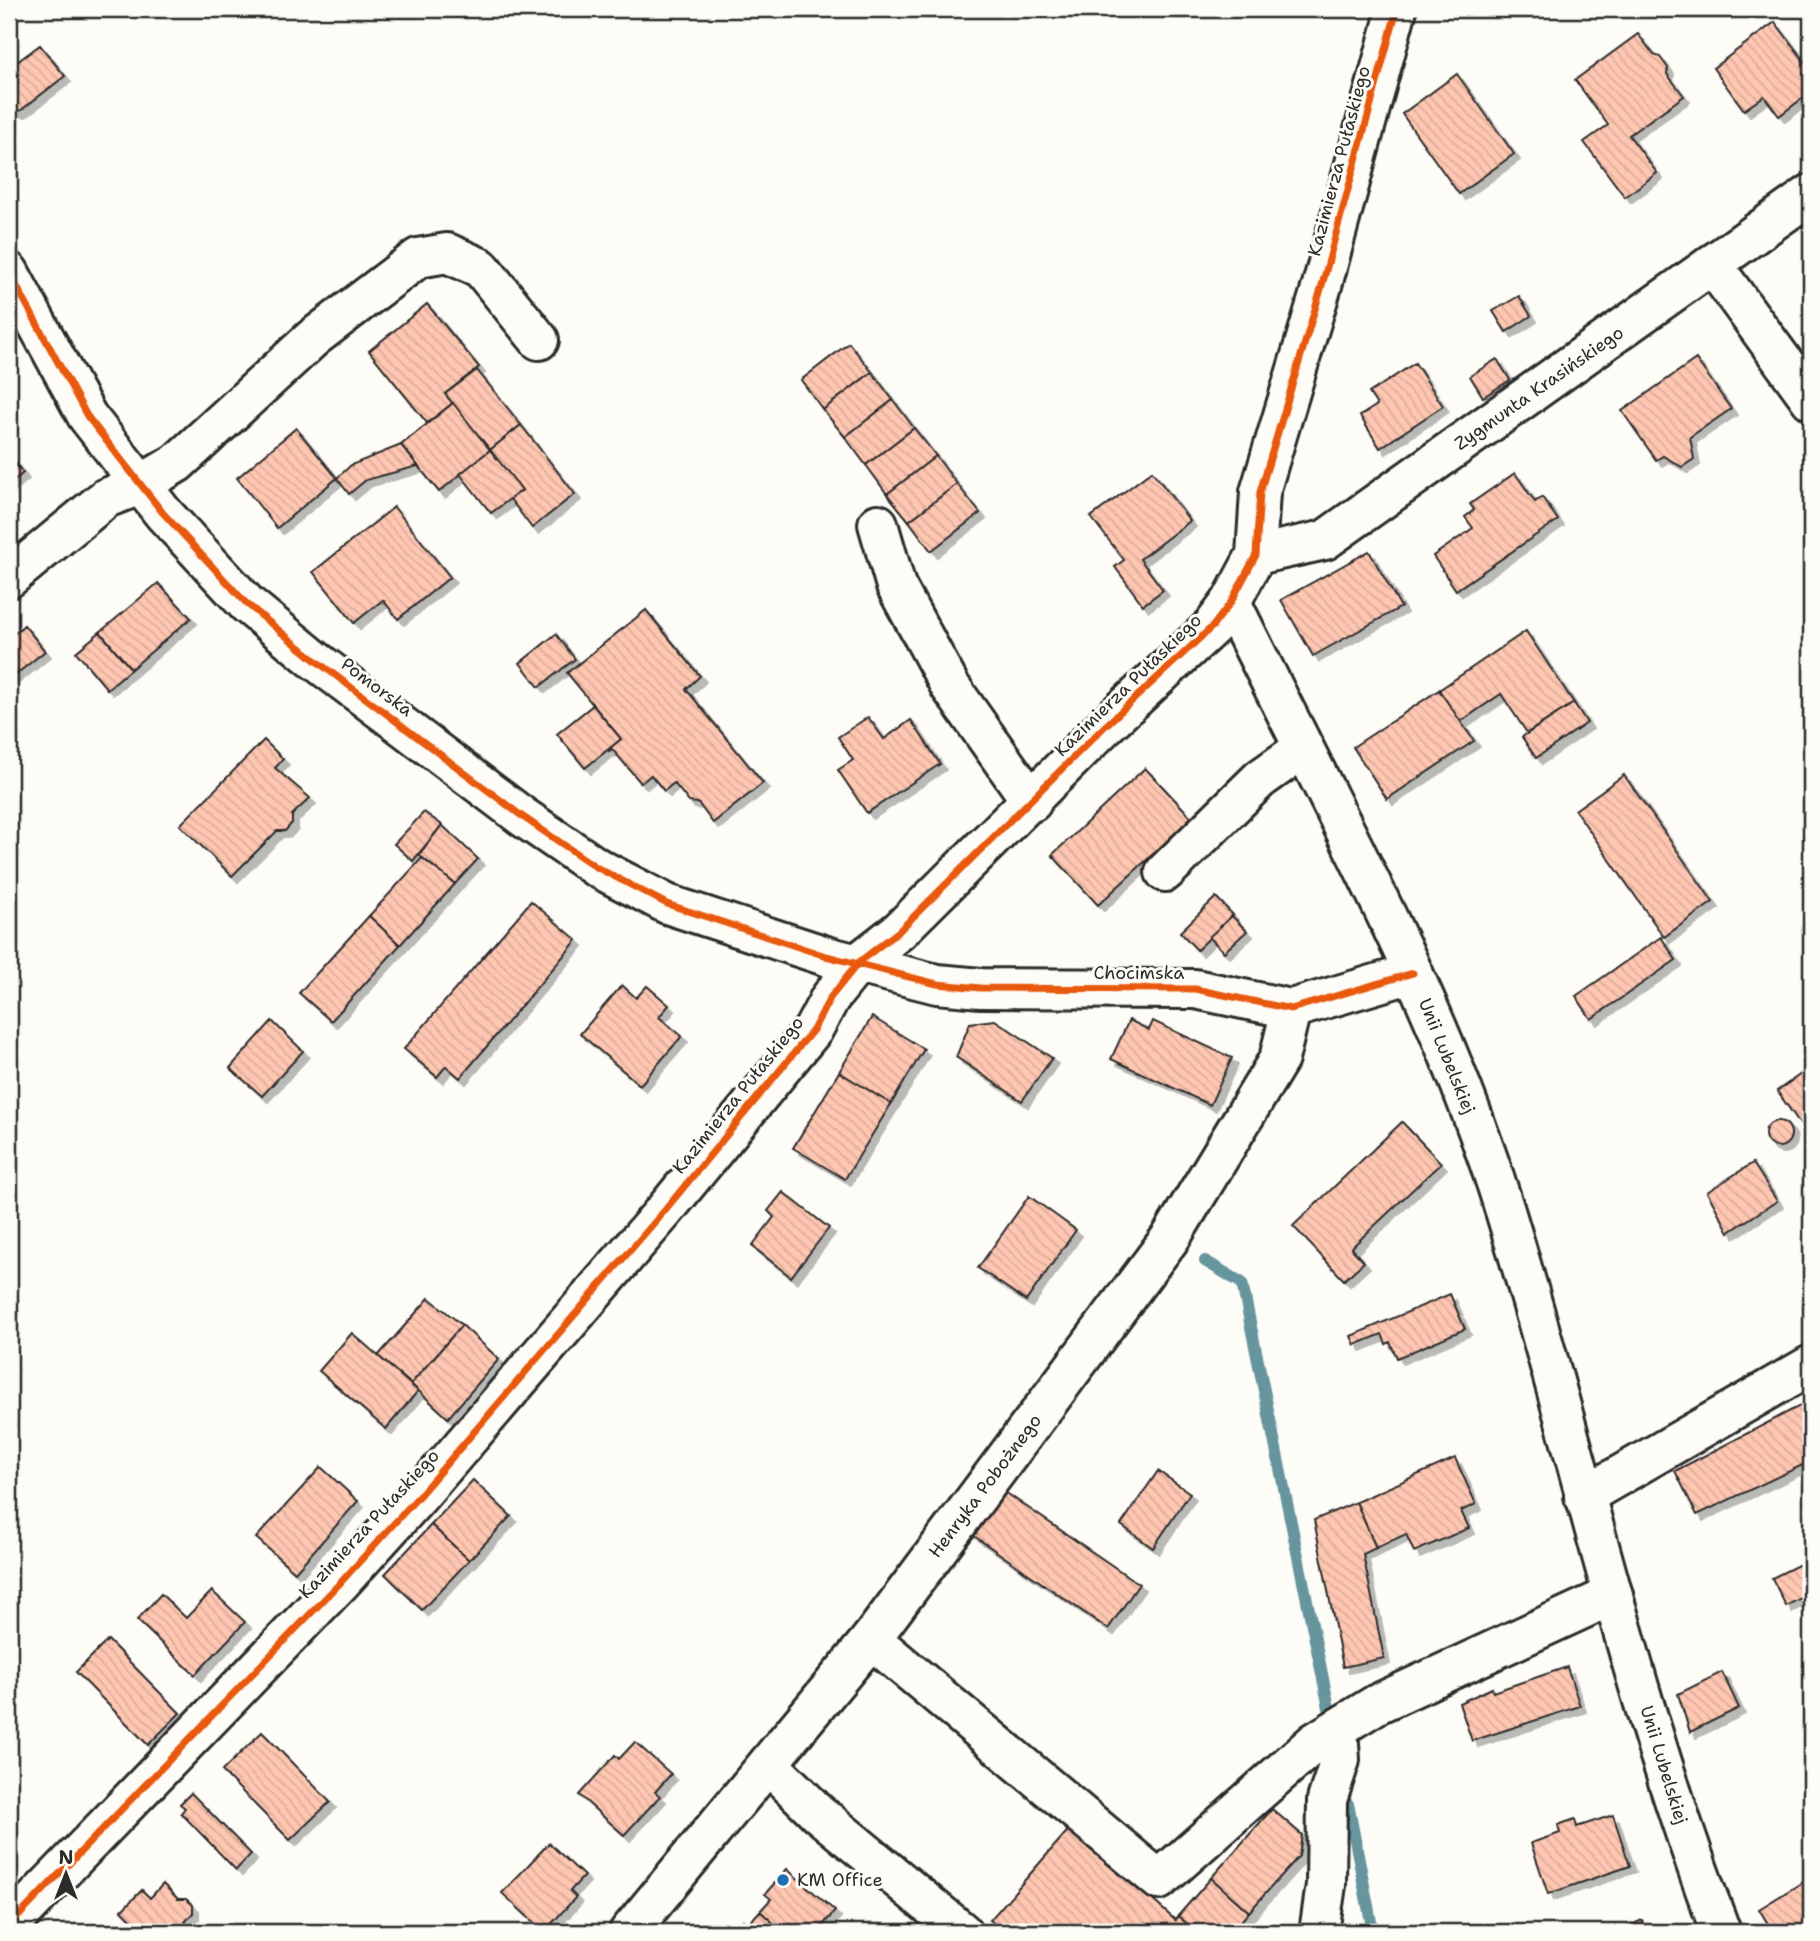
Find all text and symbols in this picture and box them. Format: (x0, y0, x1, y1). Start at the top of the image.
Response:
street label: Kazimierza Pułaskiego (1302, 63, 1376, 259)
street label: Zygmunta Krasińskiego (1450, 320, 1628, 456)
street label: Kazimierza Pułaskiego (1049, 608, 1207, 762)
street label: Pomorska (336, 652, 418, 722)
street label: Chocimska (1093, 961, 1185, 985)
street label: Unii Lubelskiej (1413, 995, 1481, 1117)
street label: Kazimierza Pułaskiego (667, 1011, 809, 1179)
street label: Henryka Pobożnego (923, 1409, 1047, 1563)
street label: Kazimierza Pułaskiego (293, 1444, 445, 1604)
street label: Unii Lubelskiej (1635, 1703, 1693, 1827)
north arrow (32, 1840, 102, 1910)
text: N (58, 1845, 74, 1870)
place label: KM Office (797, 1868, 883, 1892)
marker: KM Office (775, 1872, 791, 1888)

